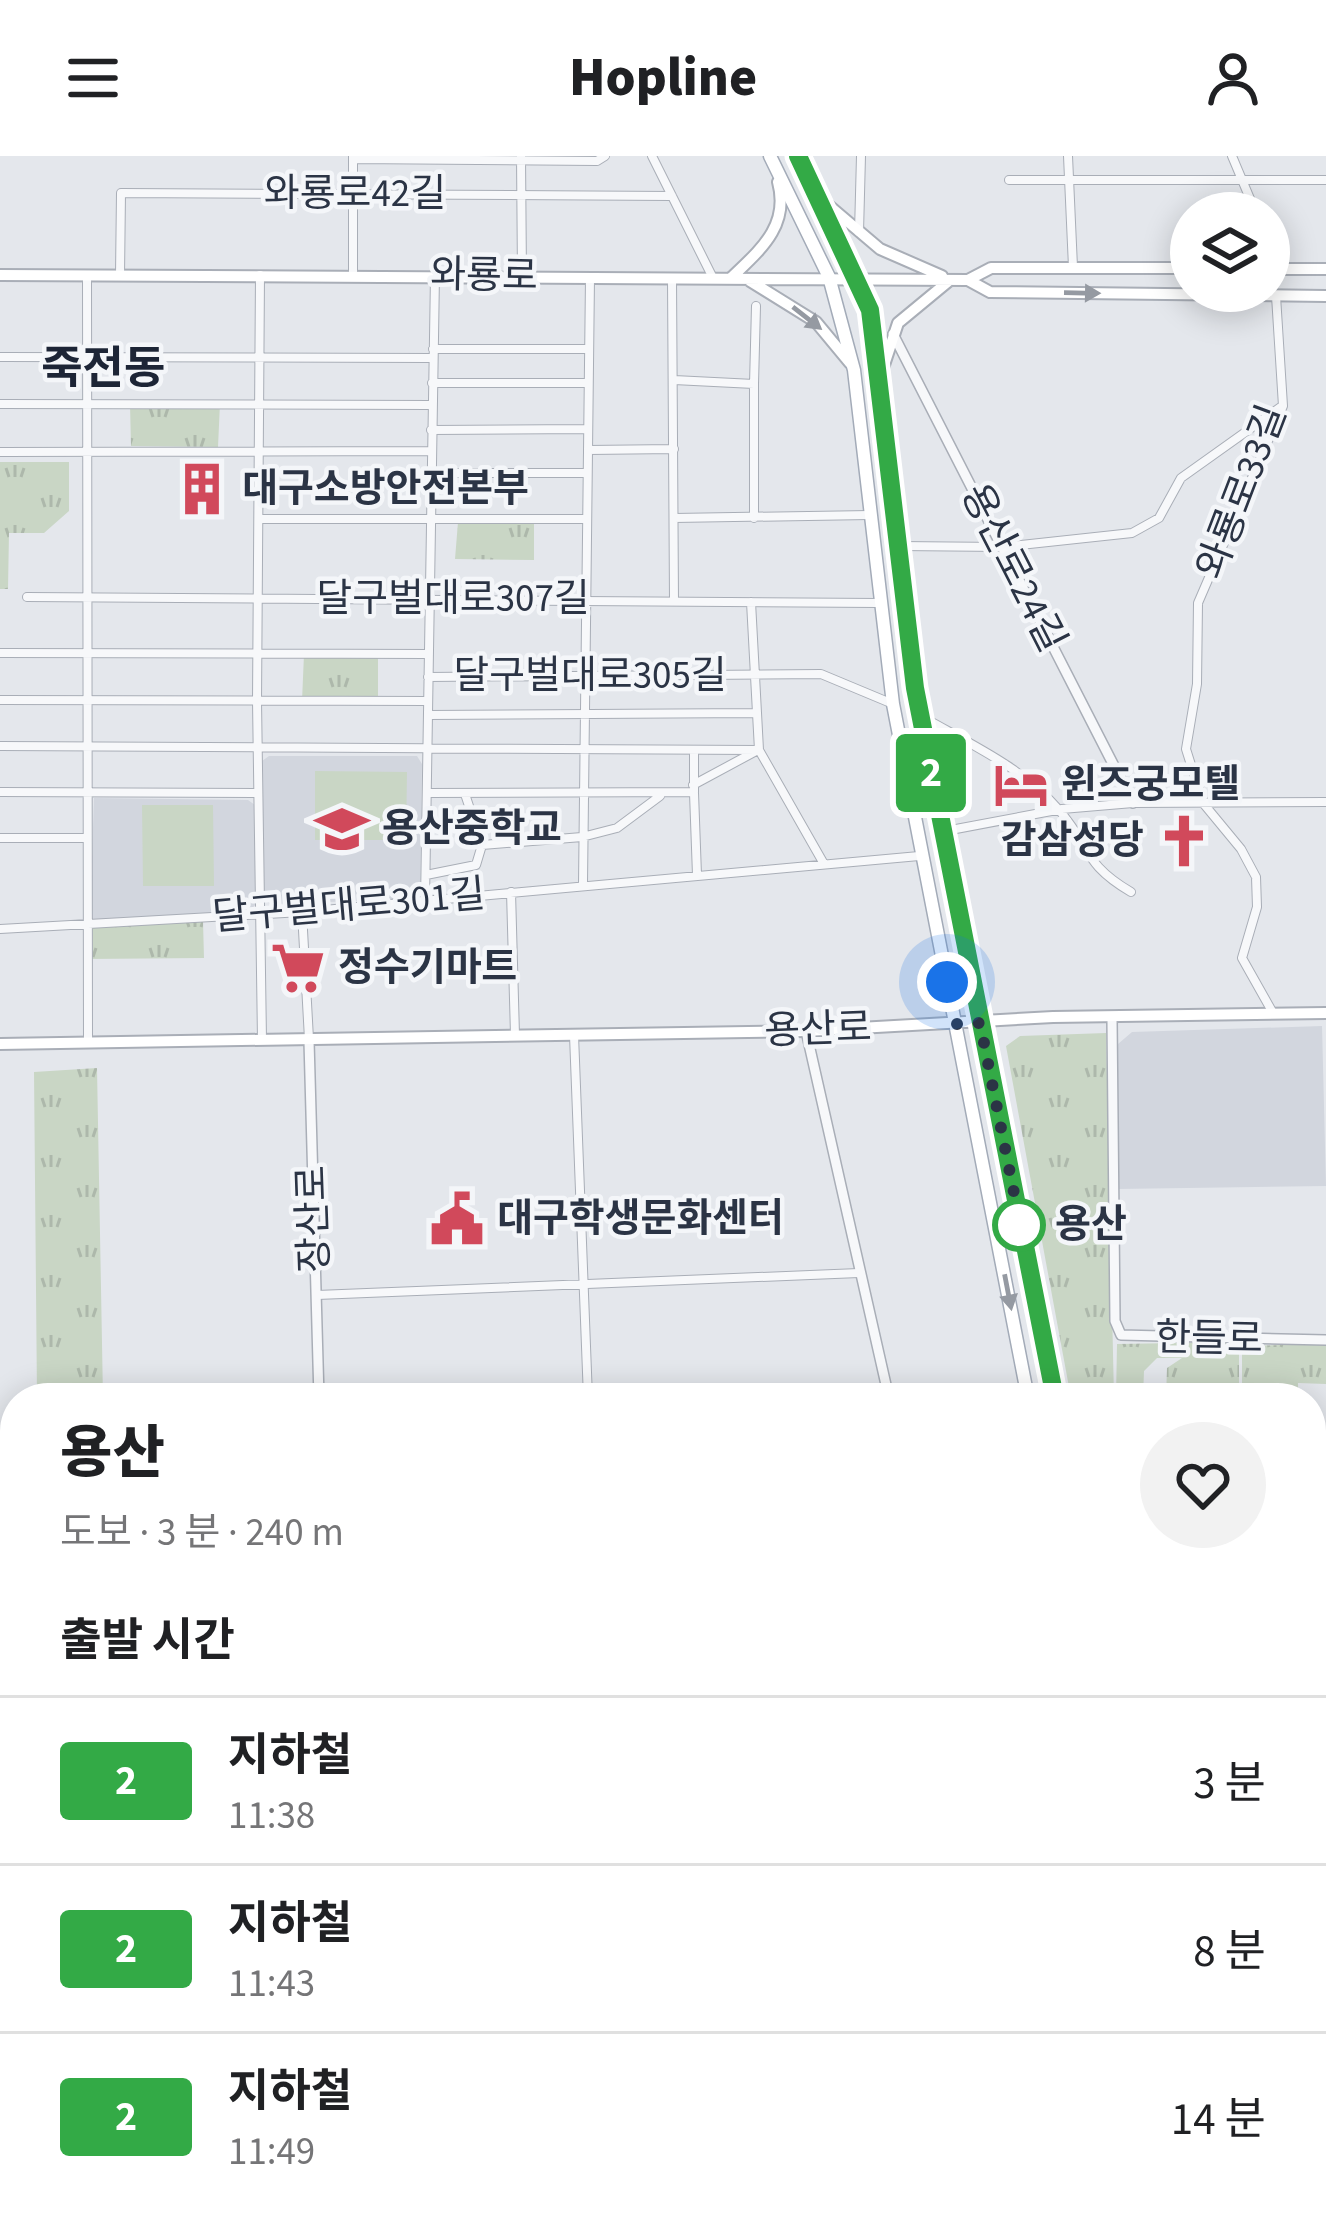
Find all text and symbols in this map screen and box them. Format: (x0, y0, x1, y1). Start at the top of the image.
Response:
text: Hopline (569, 40, 757, 117)
icon: menu (60, 45, 126, 111)
icon: person (1200, 45, 1266, 111)
street label: 와룡로42길 (264, 166, 446, 222)
map controls (1170, 192, 1290, 312)
button: layers (1170, 192, 1290, 312)
street label: 와룡로 (430, 247, 538, 305)
one-way arrow (1064, 283, 1102, 303)
one-way arrow (791, 305, 822, 330)
district label: 죽전동 (41, 337, 165, 401)
street label: 와룡로33길 (1183, 397, 1301, 587)
building icon: 대구소방안전본부 (173, 460, 231, 518)
place label: 대구소방안전본부 (242, 461, 529, 517)
street label: 용산로24길 (947, 474, 1079, 662)
street label: 달구벌대로307길 (316, 571, 590, 627)
street label: 달구벌대로305길 (453, 648, 727, 704)
line badge: 2 (892, 734, 970, 812)
text: 2 (920, 743, 942, 803)
hotel icon: 윈즈궁모텔 (992, 756, 1050, 814)
place label: 윈즈궁모텔 (1061, 757, 1240, 813)
school or university icon: 용산중학교 (313, 800, 371, 858)
place label: 용산중학교 (382, 801, 561, 857)
church icon: 감삼성당 (1155, 812, 1213, 870)
place label: 감삼성당 (1000, 813, 1144, 869)
street label: 달구벌대로301길 (210, 866, 488, 946)
supermarket icon: 정수기마트 (269, 939, 327, 997)
place label: 정수기마트 (338, 940, 517, 996)
your location (917, 952, 977, 1012)
street label: 용산로 (763, 1000, 873, 1060)
street label: 장산로 (284, 1164, 344, 1274)
public building icon: 대구학생문화센터 (428, 1190, 486, 1248)
place label: 대구학생문화센터 (497, 1191, 784, 1247)
place label: 용산 (1055, 1197, 1127, 1253)
marker: 용산 (994, 1200, 1044, 1250)
one-way arrow (999, 1274, 1018, 1311)
street label: 한들로 (1155, 1310, 1263, 1368)
text: 용산 (60, 1414, 165, 1495)
button: heart (1140, 1422, 1266, 1548)
text: 도보 · 3 분 · 240 m (60, 1505, 344, 1561)
text: 출발 시간 (60, 1609, 235, 1673)
text: 지하철 (228, 1724, 352, 1788)
text: 2 (115, 1751, 137, 1811)
text: 3 분 (1193, 1752, 1266, 1816)
text: 11:38 (228, 1788, 315, 1844)
text: 지하철 (228, 1892, 352, 1956)
text: 2 (115, 1919, 137, 1979)
text: 8 분 (1193, 1920, 1266, 1984)
text: 11:43 (228, 1956, 315, 2012)
text: 지하철 (228, 2060, 352, 2124)
text: 2 (115, 2087, 137, 2147)
text: 14 분 (1171, 2088, 1266, 2152)
text: 11:49 (228, 2124, 315, 2180)

